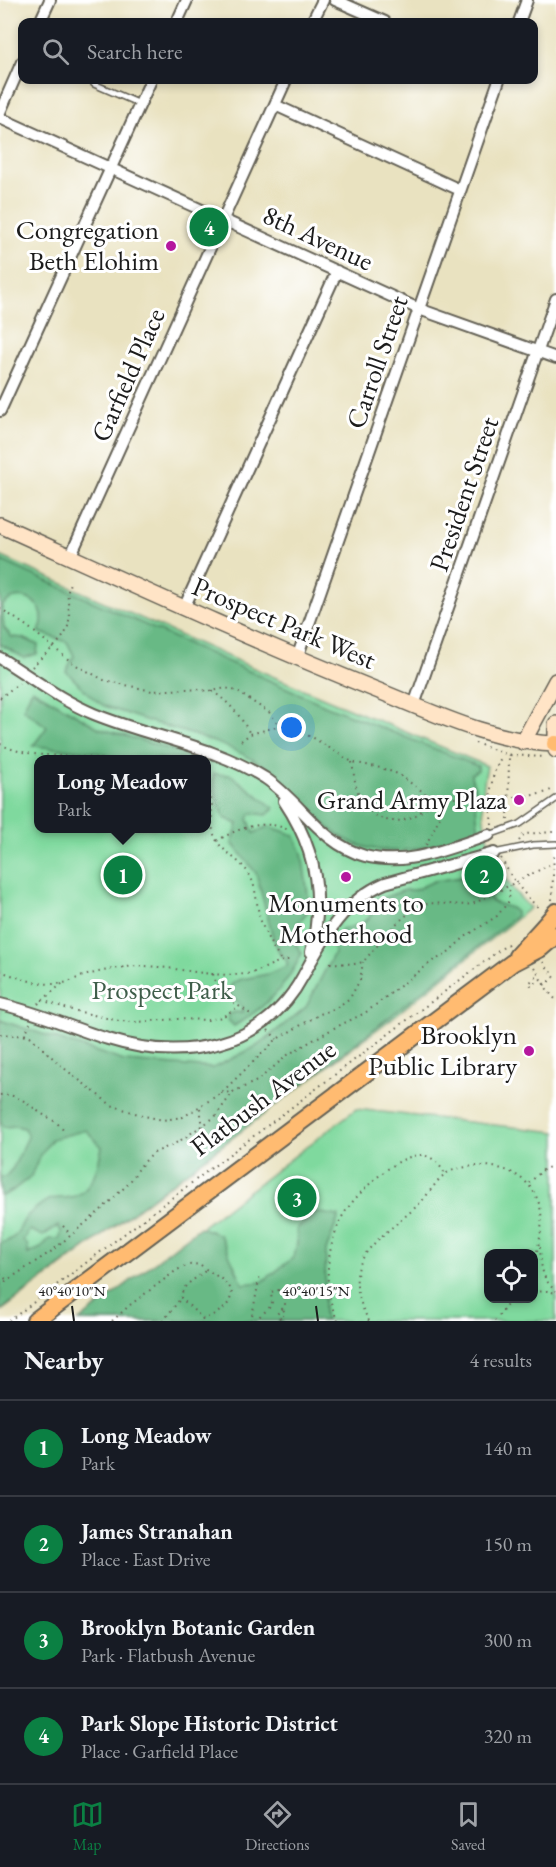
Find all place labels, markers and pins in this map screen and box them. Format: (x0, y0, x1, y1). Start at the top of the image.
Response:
pin: 4 (190, 204, 228, 250)
place label: Congregation Beth Elohim (16, 212, 159, 278)
marker: Congregation Beth Elohim (164, 239, 178, 253)
place label: Grand Army Plaza (317, 782, 507, 817)
marker: Grand Army Plaza (512, 793, 526, 807)
pin: 1 (104, 852, 142, 898)
pin: 2 (464, 852, 504, 898)
marker: Monuments to Motherhood (339, 870, 353, 884)
place label: Monuments to Motherhood (268, 885, 424, 951)
place label: Brooklyn Public Library (368, 1017, 517, 1083)
marker: Brooklyn Public Library (522, 1044, 536, 1058)
pin: 3 (278, 1176, 316, 1220)

